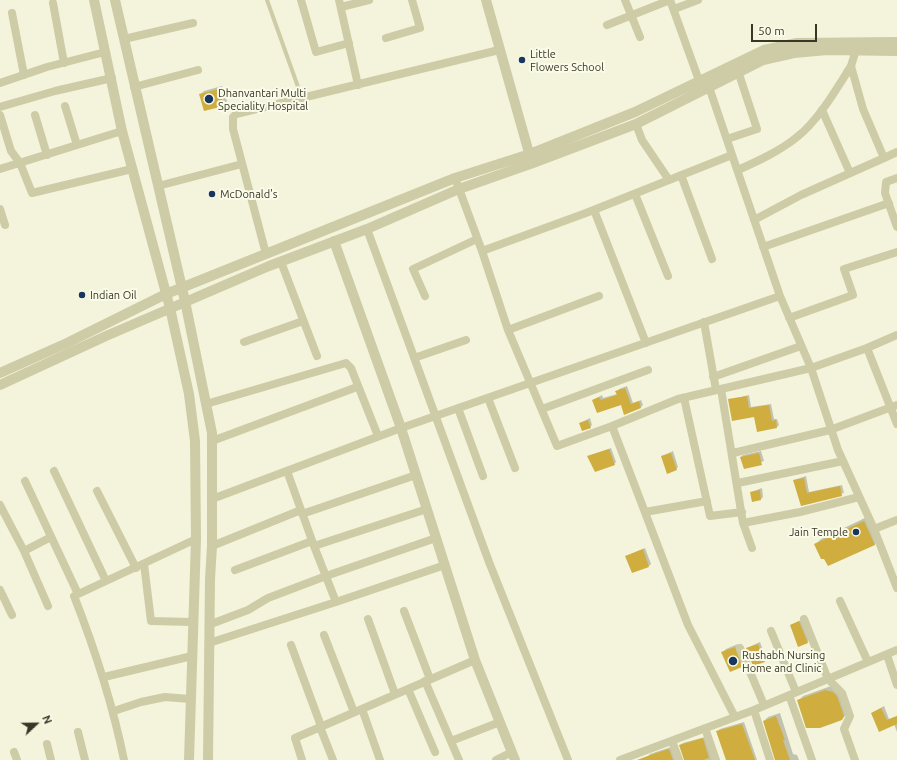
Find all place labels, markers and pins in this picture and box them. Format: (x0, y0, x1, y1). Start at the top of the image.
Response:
place label: Little Flowers School (530, 47, 604, 73)
marker: Little Flowers School (517, 55, 527, 65)
place label: Dhanvantari Multi Speciality Hospital (218, 86, 308, 112)
marker: Dhanvantari Multi Speciality Hospital (203, 93, 215, 105)
place label: McDonald's (220, 187, 278, 201)
marker: McDonald's (207, 189, 217, 199)
place label: Indian Oil (90, 288, 137, 302)
marker: Indian Oil (77, 290, 87, 300)
place label: Jain Temple (789, 525, 848, 539)
marker: Jain Temple (851, 527, 861, 537)
place label: Rushabh Nursing Home and Clinic (742, 648, 825, 674)
marker: Rushabh Nursing Home and Clinic (727, 655, 739, 667)

